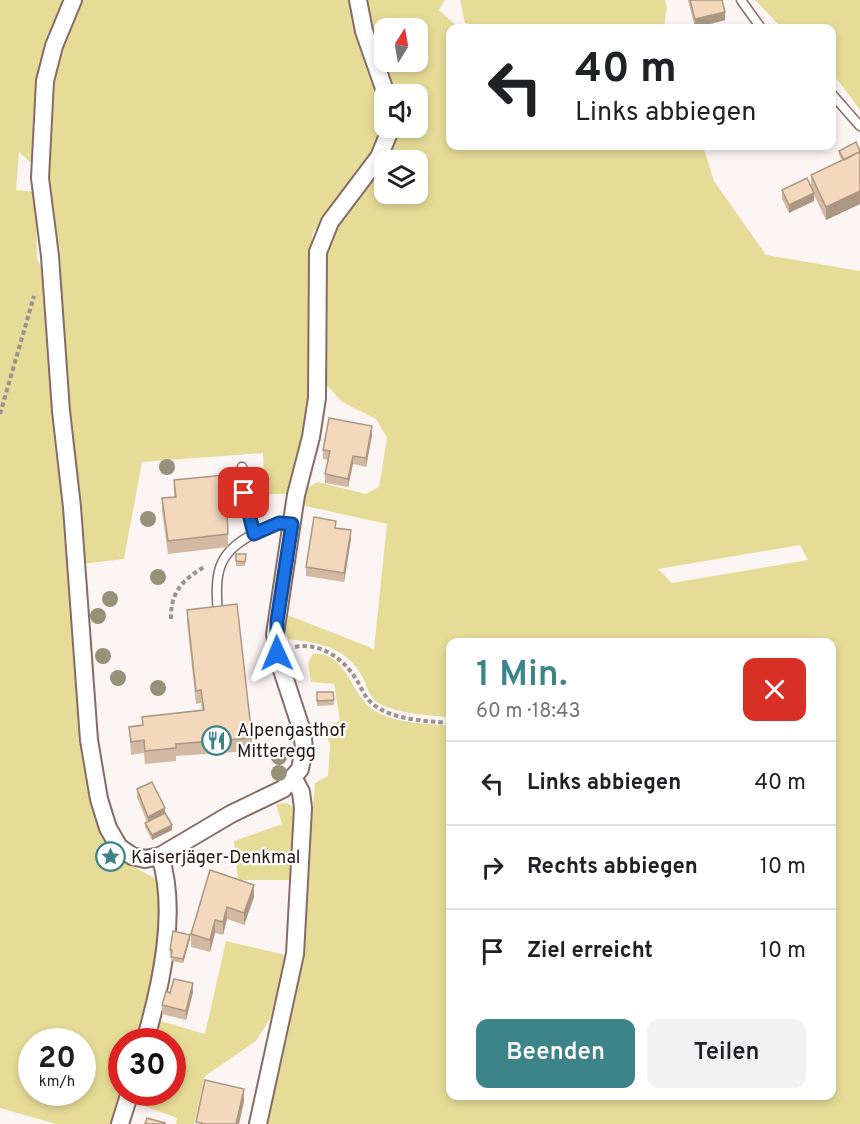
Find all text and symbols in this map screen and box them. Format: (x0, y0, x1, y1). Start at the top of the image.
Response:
north arrow (374, 18, 428, 72)
map controls (374, 18, 428, 204)
text: 40 m (575, 44, 677, 97)
icon: left (476, 48, 554, 126)
button: sound (374, 84, 428, 138)
text: Links abbiegen (575, 96, 756, 130)
button: layers (374, 150, 428, 204)
pin (218, 467, 269, 518)
icon: arrive (227, 476, 260, 509)
position arrow (245, 621, 309, 685)
text: 1 Min. (476, 653, 568, 699)
button: close (743, 658, 806, 721)
text: 60 m · 18:43 (476, 699, 580, 725)
place label: Alpengasthof Mitteregg (237, 720, 345, 764)
restaurant icon: Alpengasthof Mitteregg (200, 724, 232, 756)
icon: left (476, 767, 509, 800)
text: Links abbiegen (527, 770, 681, 797)
text: 40 m (754, 770, 806, 797)
place icon: Kaiserjäger-Denkmal (94, 841, 126, 873)
place label: Kaiserjäger-Denkmal (131, 847, 301, 870)
icon: right (476, 851, 509, 884)
text: Rechts abbiegen (527, 854, 698, 881)
text: 10 m (760, 854, 806, 881)
icon: arrive (476, 935, 509, 968)
text: Ziel erreicht (527, 938, 653, 965)
text: 10 m (760, 938, 806, 965)
button: Beenden (476, 1019, 635, 1088)
button: Teilen (647, 1019, 806, 1088)
speed limit sign: 30 (108, 1028, 186, 1106)
text: 20 (38, 1041, 76, 1078)
text: km/h (39, 1073, 75, 1092)

